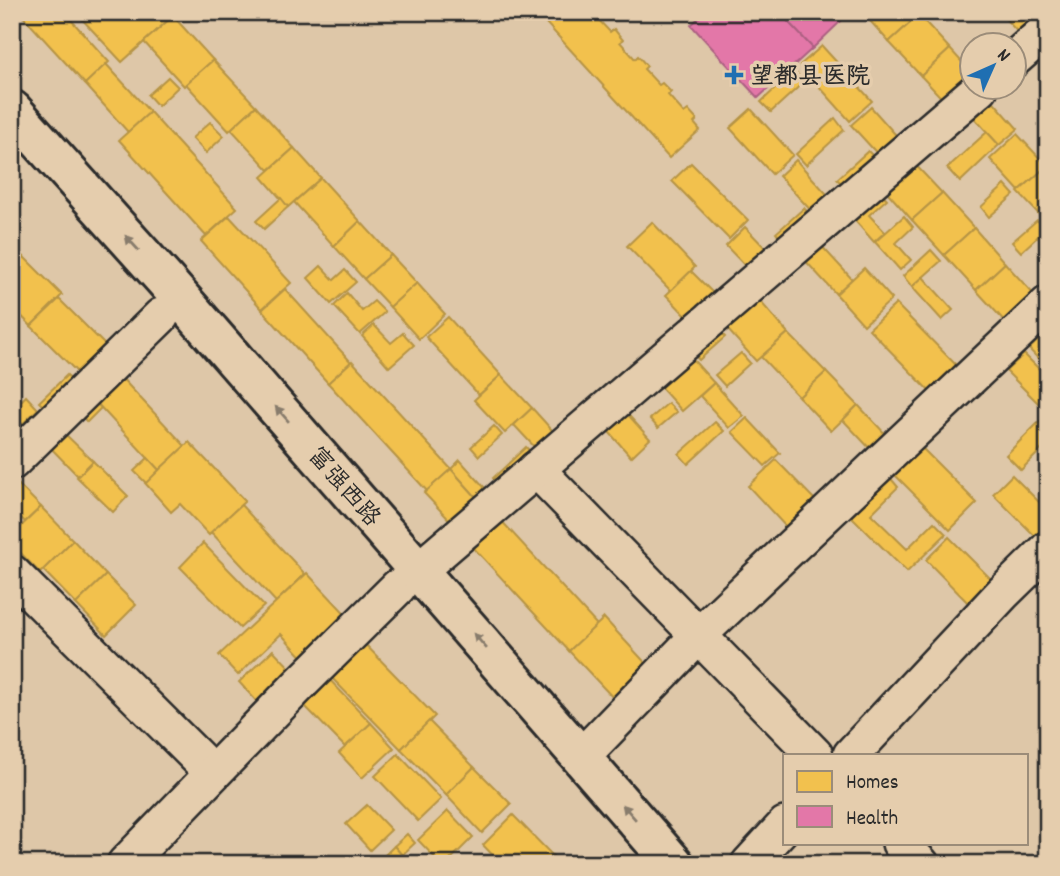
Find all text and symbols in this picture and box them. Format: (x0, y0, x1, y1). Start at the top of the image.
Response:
north arrow (958, 32, 1028, 102)
text: N (990, 44, 1015, 69)
place label: 望都县医院 (750, 61, 870, 95)
marker: 望都县医院 (724, 65, 744, 85)
one-way arrow (124, 234, 140, 252)
one-way arrow (274, 405, 290, 423)
street label: 富强西路 (298, 441, 387, 535)
one-way arrow (472, 632, 488, 650)
legend (783, 754, 1028, 844)
text: Homes (846, 769, 899, 799)
one-way arrow (622, 804, 637, 821)
text: Health (846, 805, 898, 835)

